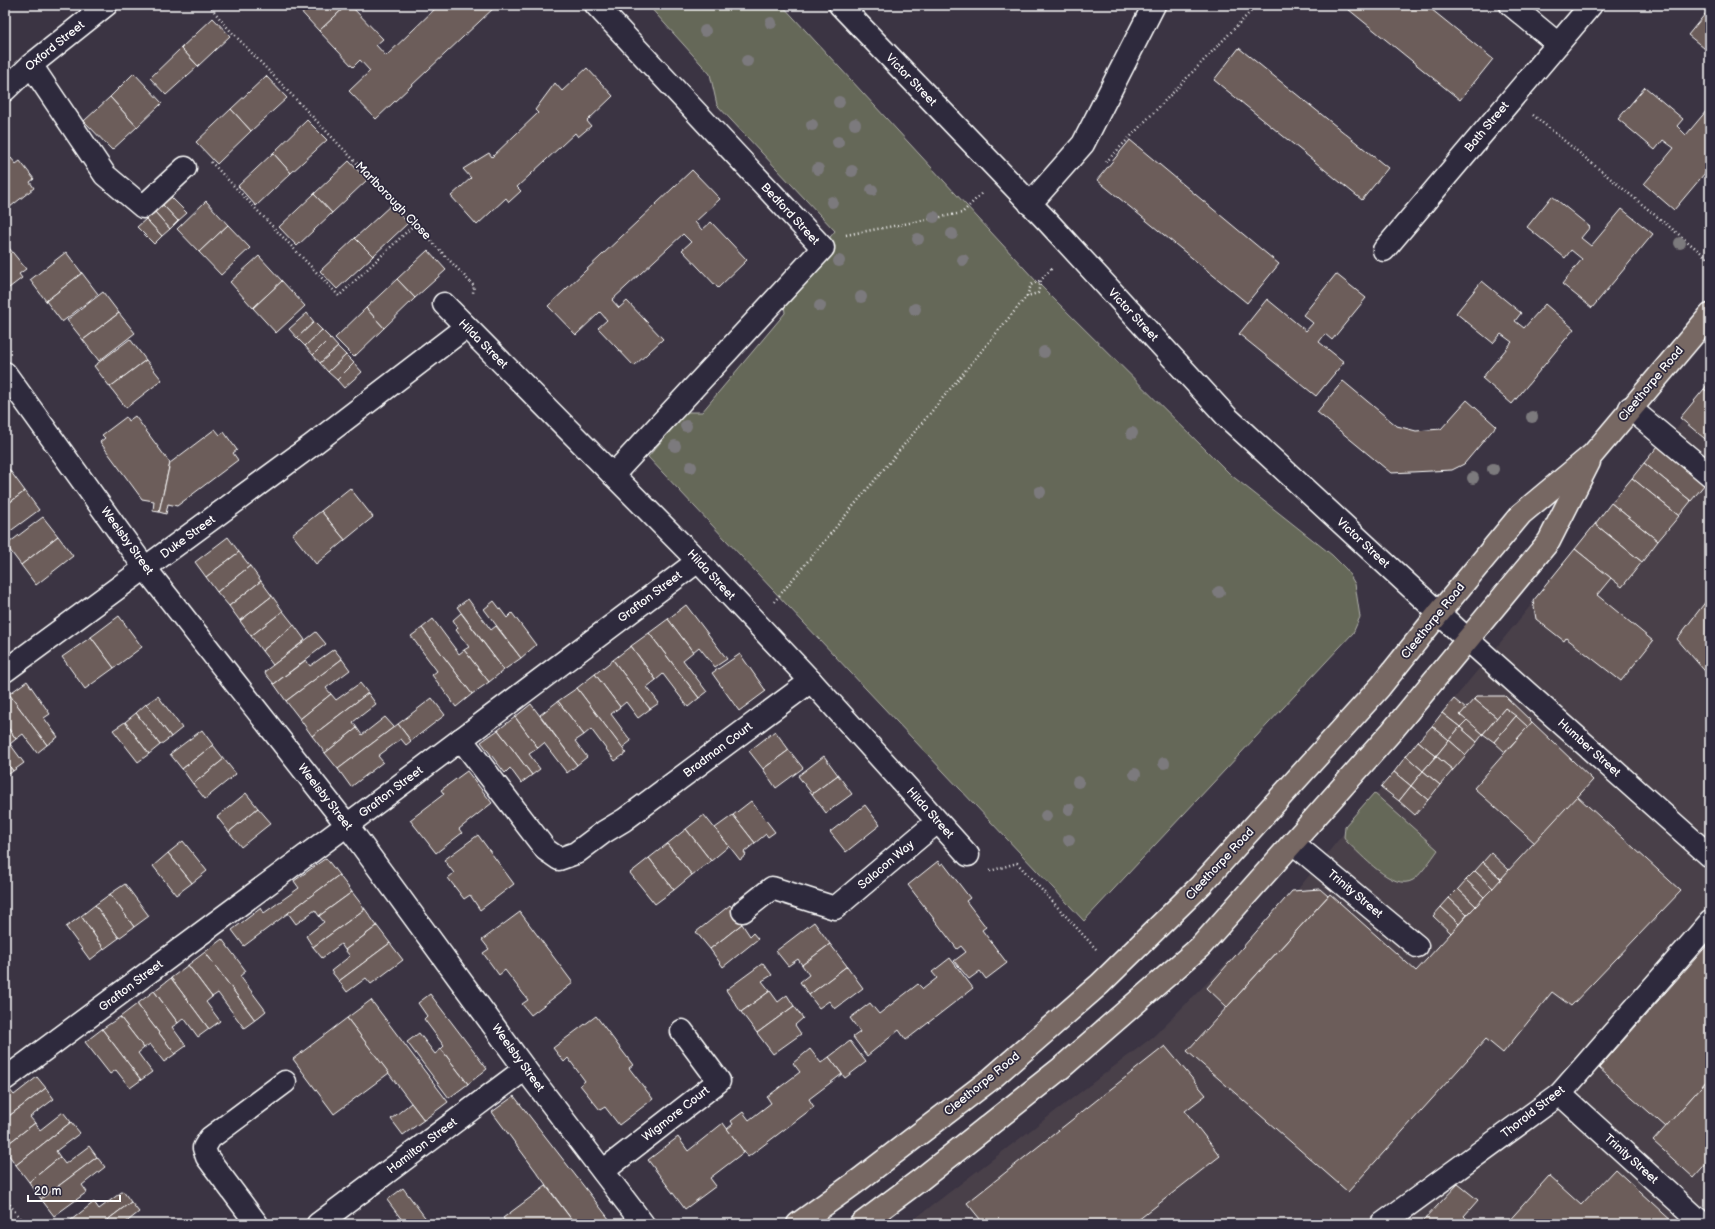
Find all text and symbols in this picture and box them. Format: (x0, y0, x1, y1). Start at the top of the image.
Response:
street label: Oxford Street (22, 17, 88, 74)
street label: Victor Street (882, 51, 940, 110)
street label: Bath Street (1462, 98, 1513, 155)
street label: Marlborough Close (352, 159, 434, 243)
street label: Bedford Street (758, 180, 823, 248)
street label: Victor Street (1105, 285, 1162, 345)
street label: Hilda Street (455, 316, 511, 372)
street label: Cleethorpe Road (1615, 343, 1687, 425)
street label: Weelsby Street (97, 504, 157, 578)
street label: Duke Street (158, 512, 219, 562)
street label: Victor Street (1333, 515, 1393, 572)
street label: Hilda Street (684, 547, 738, 604)
street label: Grafton Street (615, 568, 685, 626)
street label: Cleethorpe Road (1398, 580, 1468, 662)
street label: Humber Street (1554, 716, 1624, 780)
street label: Bradman Court (680, 719, 756, 781)
street label: Weelsby Street (294, 761, 356, 834)
street label: Grafton Street (356, 763, 426, 821)
street label: Hilda Street (903, 784, 957, 842)
street label: Cleethorpe Road (1183, 825, 1257, 903)
street label: Salacon Way (855, 837, 918, 893)
street label: Trinity Street (1324, 867, 1386, 922)
street label: Grafton Street (96, 957, 166, 1015)
street label: Weelsby Street (488, 1021, 548, 1095)
street label: Cleethorpe Road (941, 1049, 1023, 1119)
street label: Thorold Street (1498, 1082, 1568, 1142)
street label: Wigmore Court (639, 1083, 713, 1145)
street label: Hamilton Street (384, 1115, 460, 1177)
street label: Trinity Street (1601, 1131, 1661, 1187)
scale bar (28, 1177, 120, 1203)
text: 20 m (34, 1184, 61, 1199)

